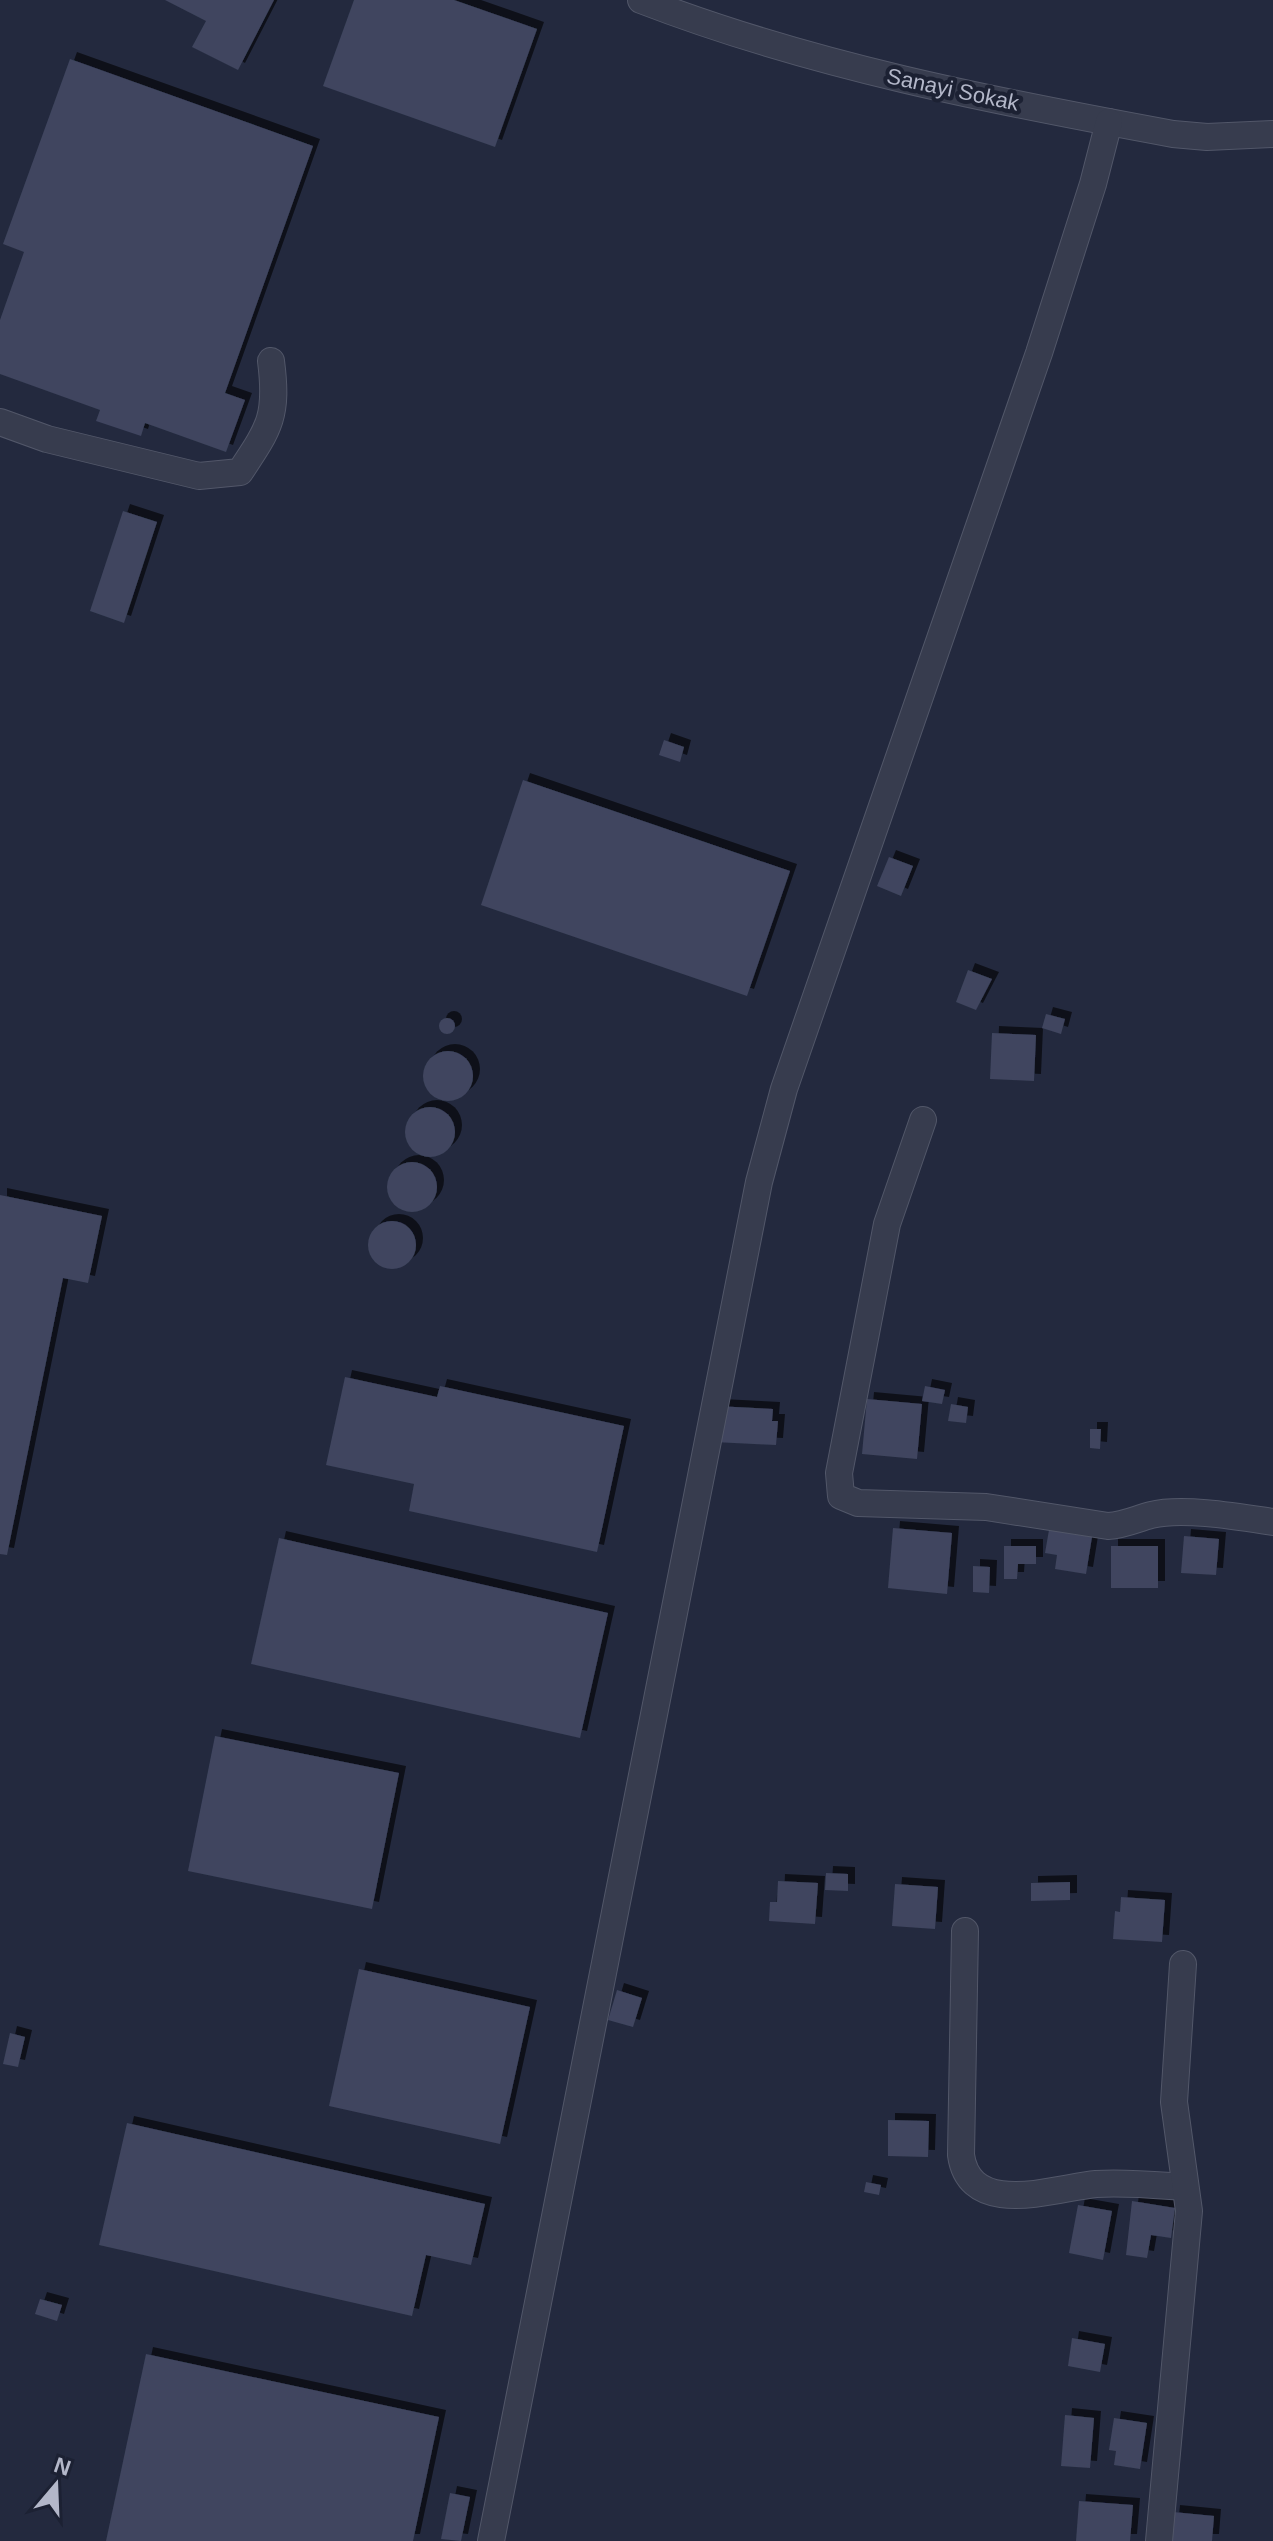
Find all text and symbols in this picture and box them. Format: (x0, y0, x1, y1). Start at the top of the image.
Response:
street label: Sanayi Sokak (885, 63, 1022, 116)
north arrow (16, 2445, 96, 2525)
text: N (51, 2452, 74, 2481)

